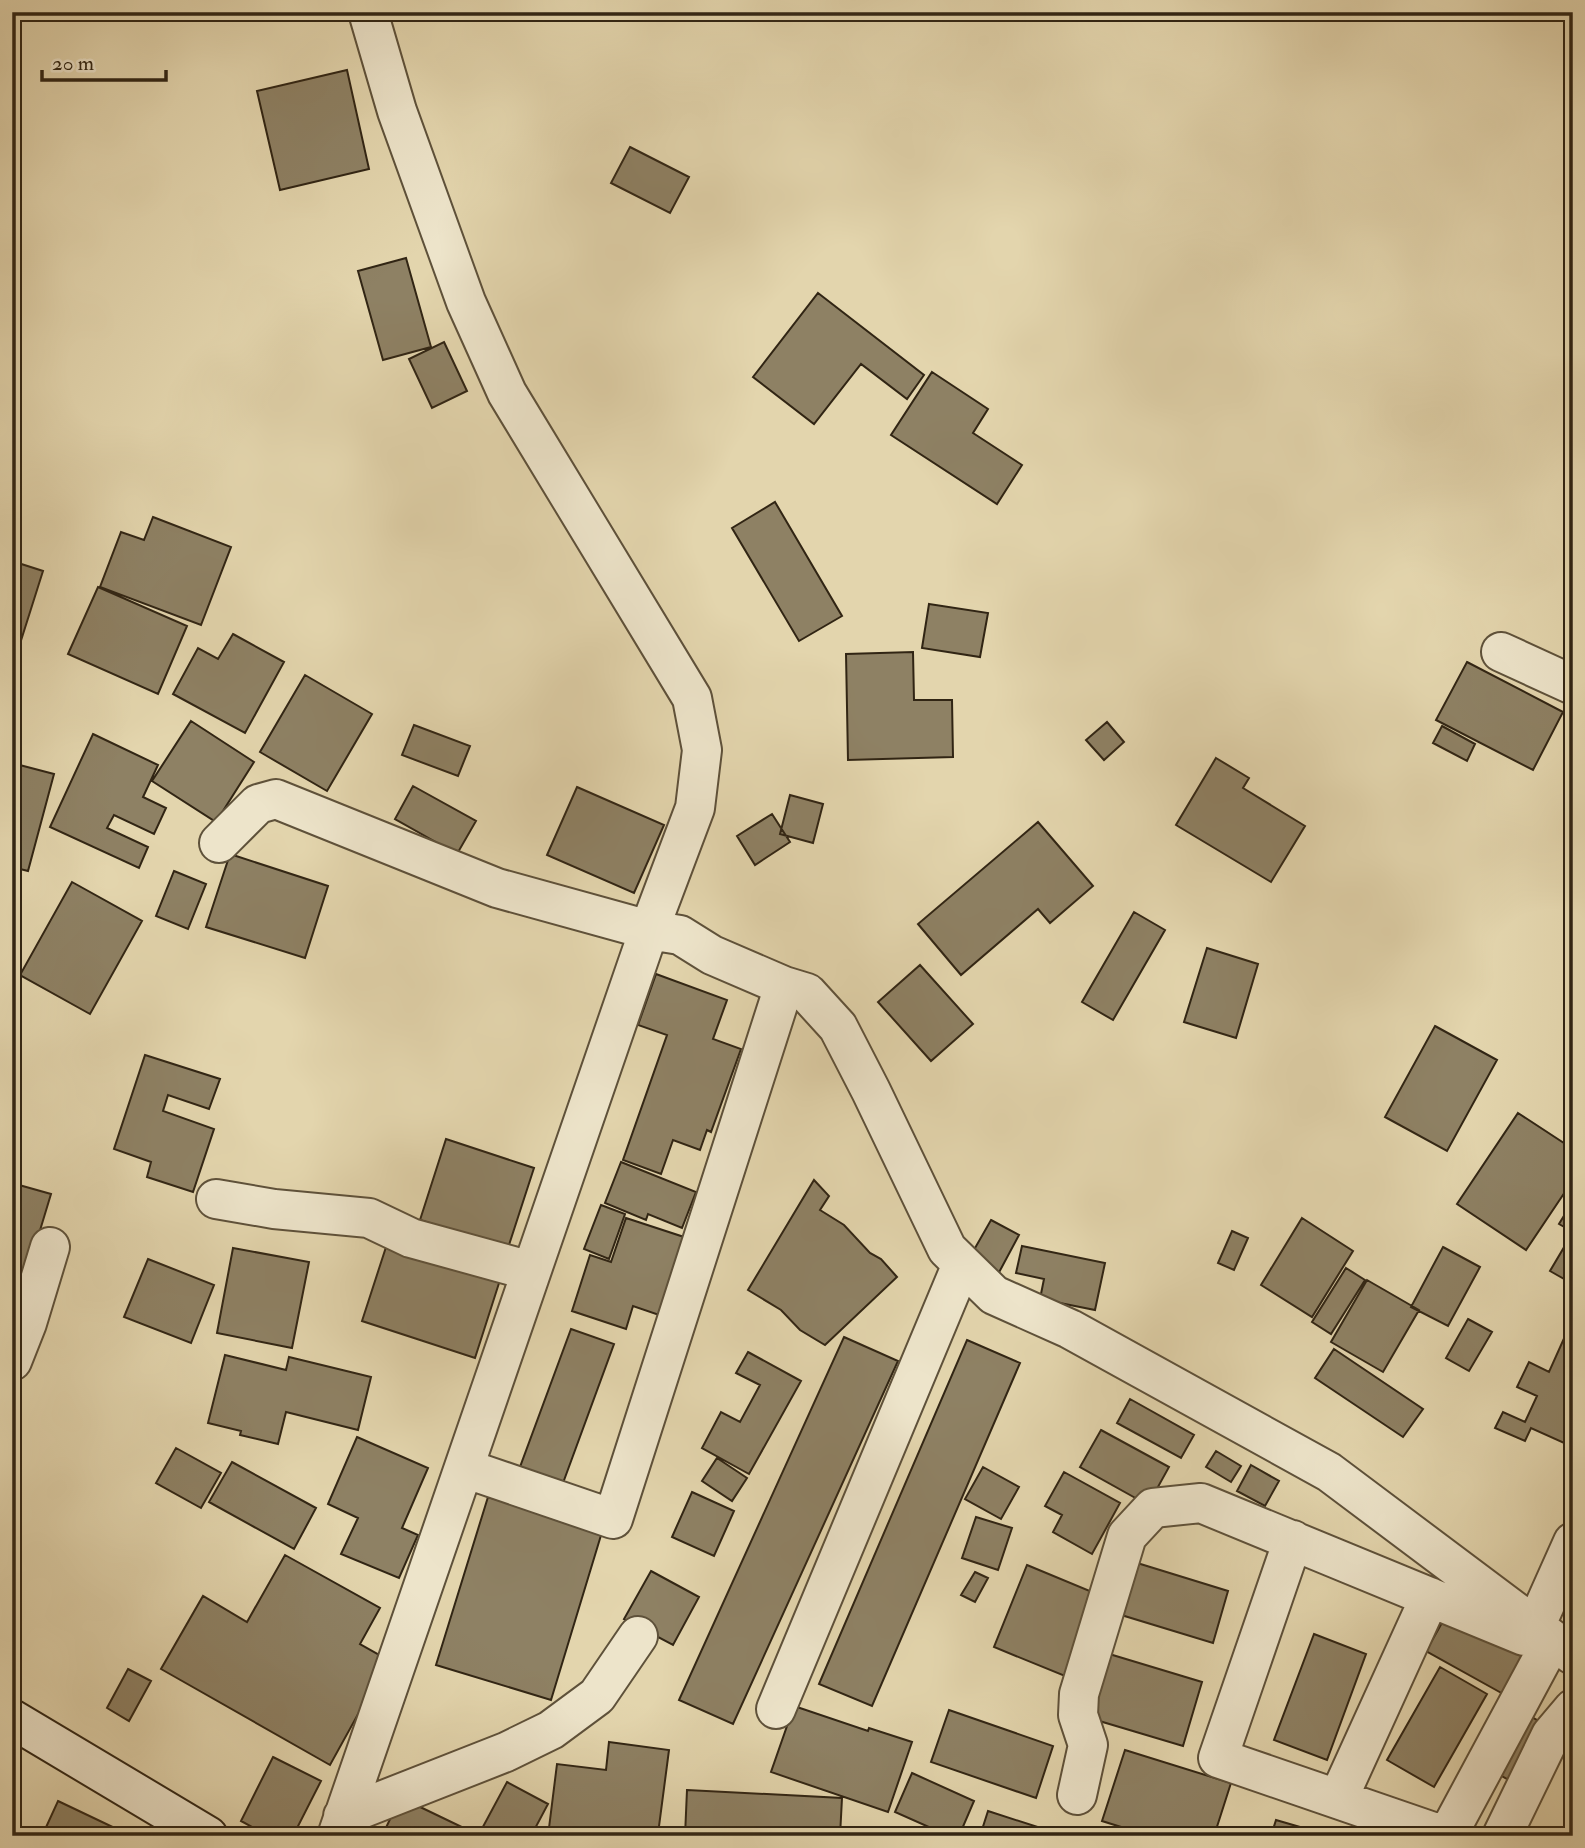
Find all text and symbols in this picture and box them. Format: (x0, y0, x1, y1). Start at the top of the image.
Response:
scale bar (42, 38, 166, 82)
text: 20 m (52, 50, 94, 77)

